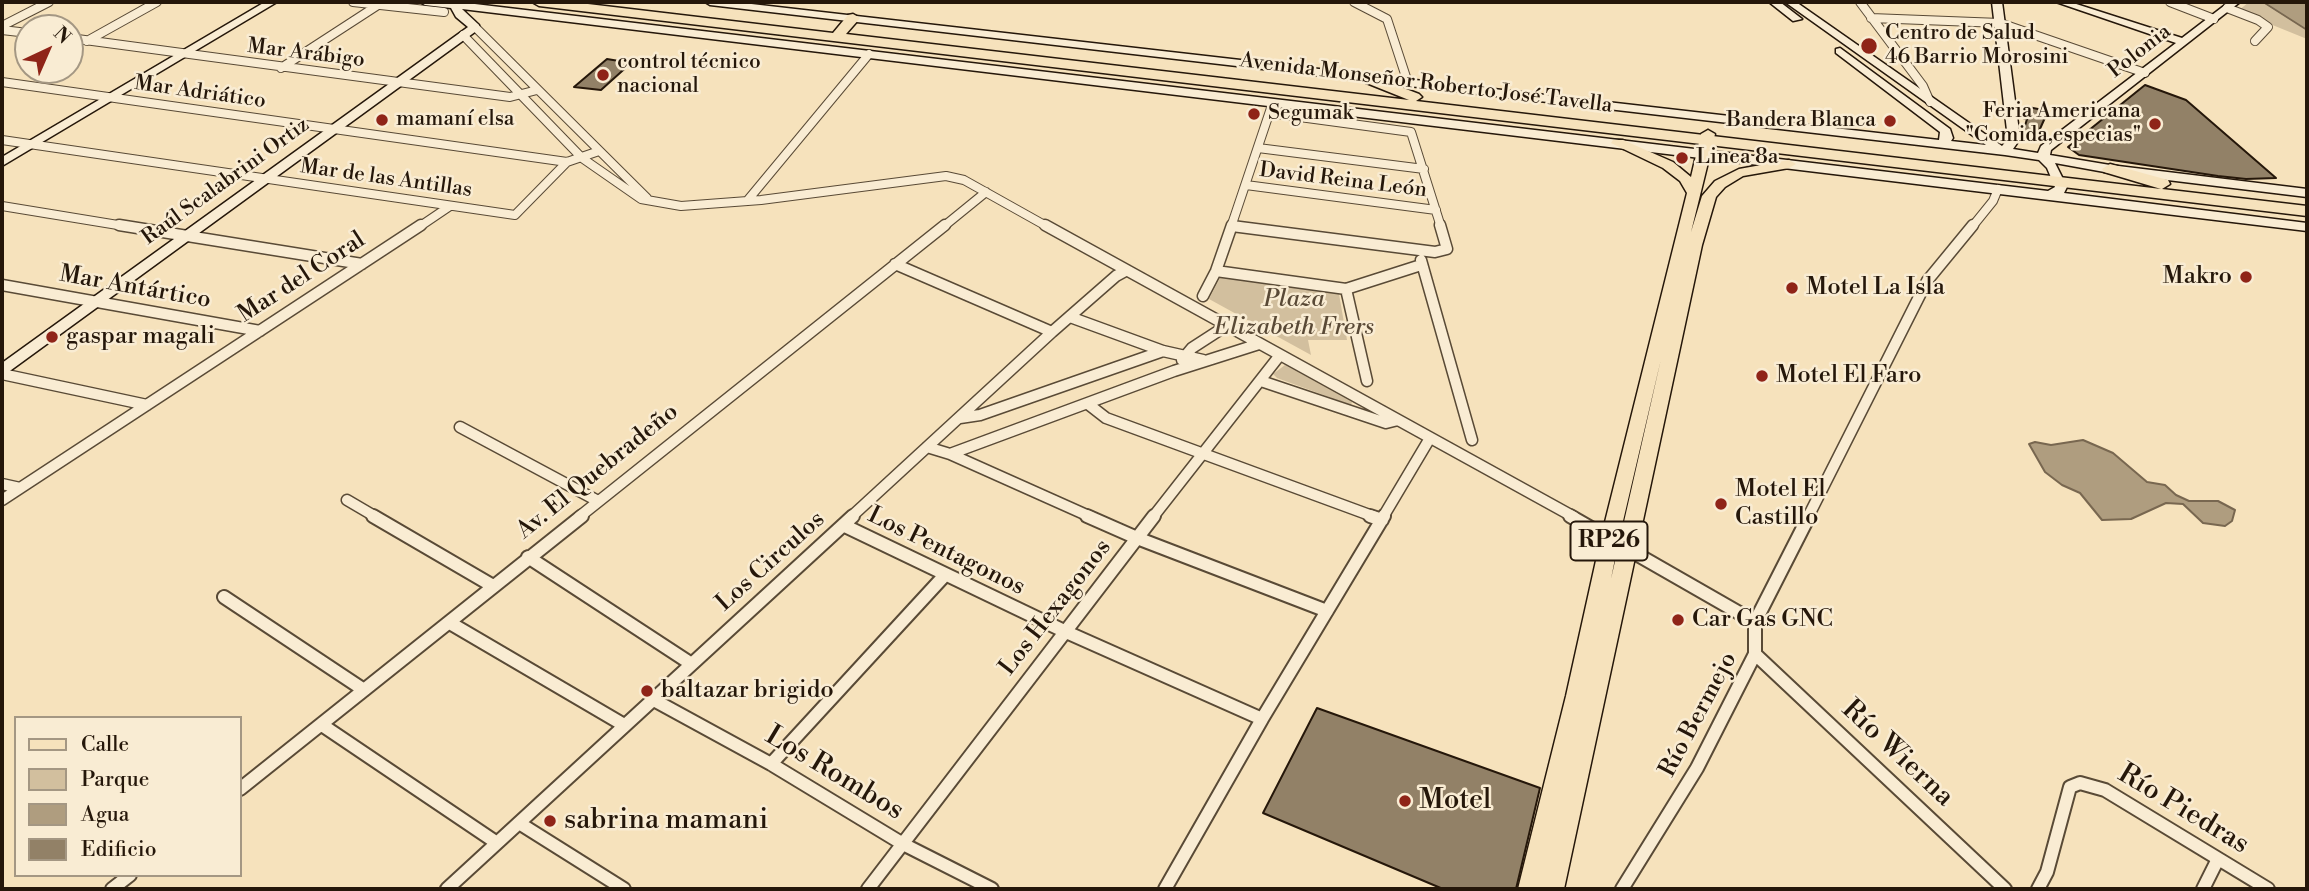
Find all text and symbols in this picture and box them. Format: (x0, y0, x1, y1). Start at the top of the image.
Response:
north arrow (14, 14, 84, 84)
street label: Polonia (2104, 20, 2176, 84)
text: N (48, 21, 76, 49)
place label: Centro de Salud 46 Barrio Morosini (1885, 21, 2069, 71)
street label: Mar Arábigo (246, 34, 366, 74)
marker: Centro de Salud 46 Barrio Morosini (1859, 36, 1879, 56)
street label: Avenida Monseñor Roberto José Tavella (1238, 49, 1614, 119)
place label: control técnico nacional (617, 50, 761, 100)
marker: control técnico nacional (595, 67, 611, 83)
street label: Mar Adriático (133, 71, 267, 115)
place label: Feria Americana "Comida,especias" (1966, 99, 2141, 149)
place label: Segumak (1268, 101, 1353, 127)
marker: Segumak (1246, 106, 1262, 122)
place label: mamaní elsa (396, 107, 514, 133)
place label: Bandera Blanca (1726, 108, 1876, 134)
marker: mamaní elsa (374, 112, 390, 128)
street label: Raúl Scalabrini Ortiz (137, 113, 315, 251)
marker: Bandera Blanca (1882, 113, 1898, 129)
marker: Feria Americana "Comida,especias" (2147, 116, 2163, 132)
place label: Linea 8a (1696, 145, 1778, 171)
marker: Linea 8a (1674, 150, 1690, 166)
street label: Mar de las Antillas (298, 154, 474, 204)
street label: David Reina León (1258, 158, 1428, 204)
street label: Mar del Coral (233, 226, 371, 330)
street label: Mar Antártico (57, 260, 213, 316)
place label: Makro (2163, 263, 2232, 291)
marker: Makro (2238, 269, 2254, 285)
place label: Motel La Isla (1806, 274, 1945, 302)
marker: Motel La Isla (1784, 280, 1800, 296)
park label: Plaza Elizabeth Frers (1214, 286, 1374, 342)
place label: gaspar magali (66, 323, 215, 351)
marker: gaspar magali (44, 329, 60, 345)
place label: Motel El Faro (1776, 362, 1922, 390)
marker: Motel El Faro (1754, 368, 1770, 384)
street label: Av. El Quebradeño (511, 398, 685, 546)
place label: Motel El Castillo (1735, 476, 1826, 532)
marker: Motel El Castillo (1713, 496, 1729, 512)
street label: Los Pentagonos (863, 501, 1029, 603)
street label: Los Circulos (711, 506, 831, 618)
road number: RP26 (1570, 522, 1648, 561)
street label: Los Hexagonos (994, 534, 1118, 682)
place label: Car Gas GNC (1692, 606, 1833, 634)
marker: Car Gas GNC (1670, 612, 1686, 628)
street label: Río Bermejo (1654, 648, 1744, 782)
place label: baltazar brigido (661, 677, 834, 705)
marker: baltazar brigido (639, 683, 655, 699)
street label: Río Wierna (1834, 694, 1960, 814)
legend (14, 716, 242, 877)
street label: Los Rombos (759, 720, 909, 828)
text: Calle (81, 732, 129, 758)
street label: Río Piedras (2111, 758, 2255, 862)
text: Parque (81, 767, 149, 793)
place label: Motel (1419, 784, 1491, 818)
marker: Motel (1397, 793, 1413, 809)
text: Agua (81, 802, 129, 828)
place label: sabrina mamani (564, 804, 768, 838)
marker: sabrina mamani (542, 813, 558, 829)
text: Edificio (81, 837, 157, 863)

